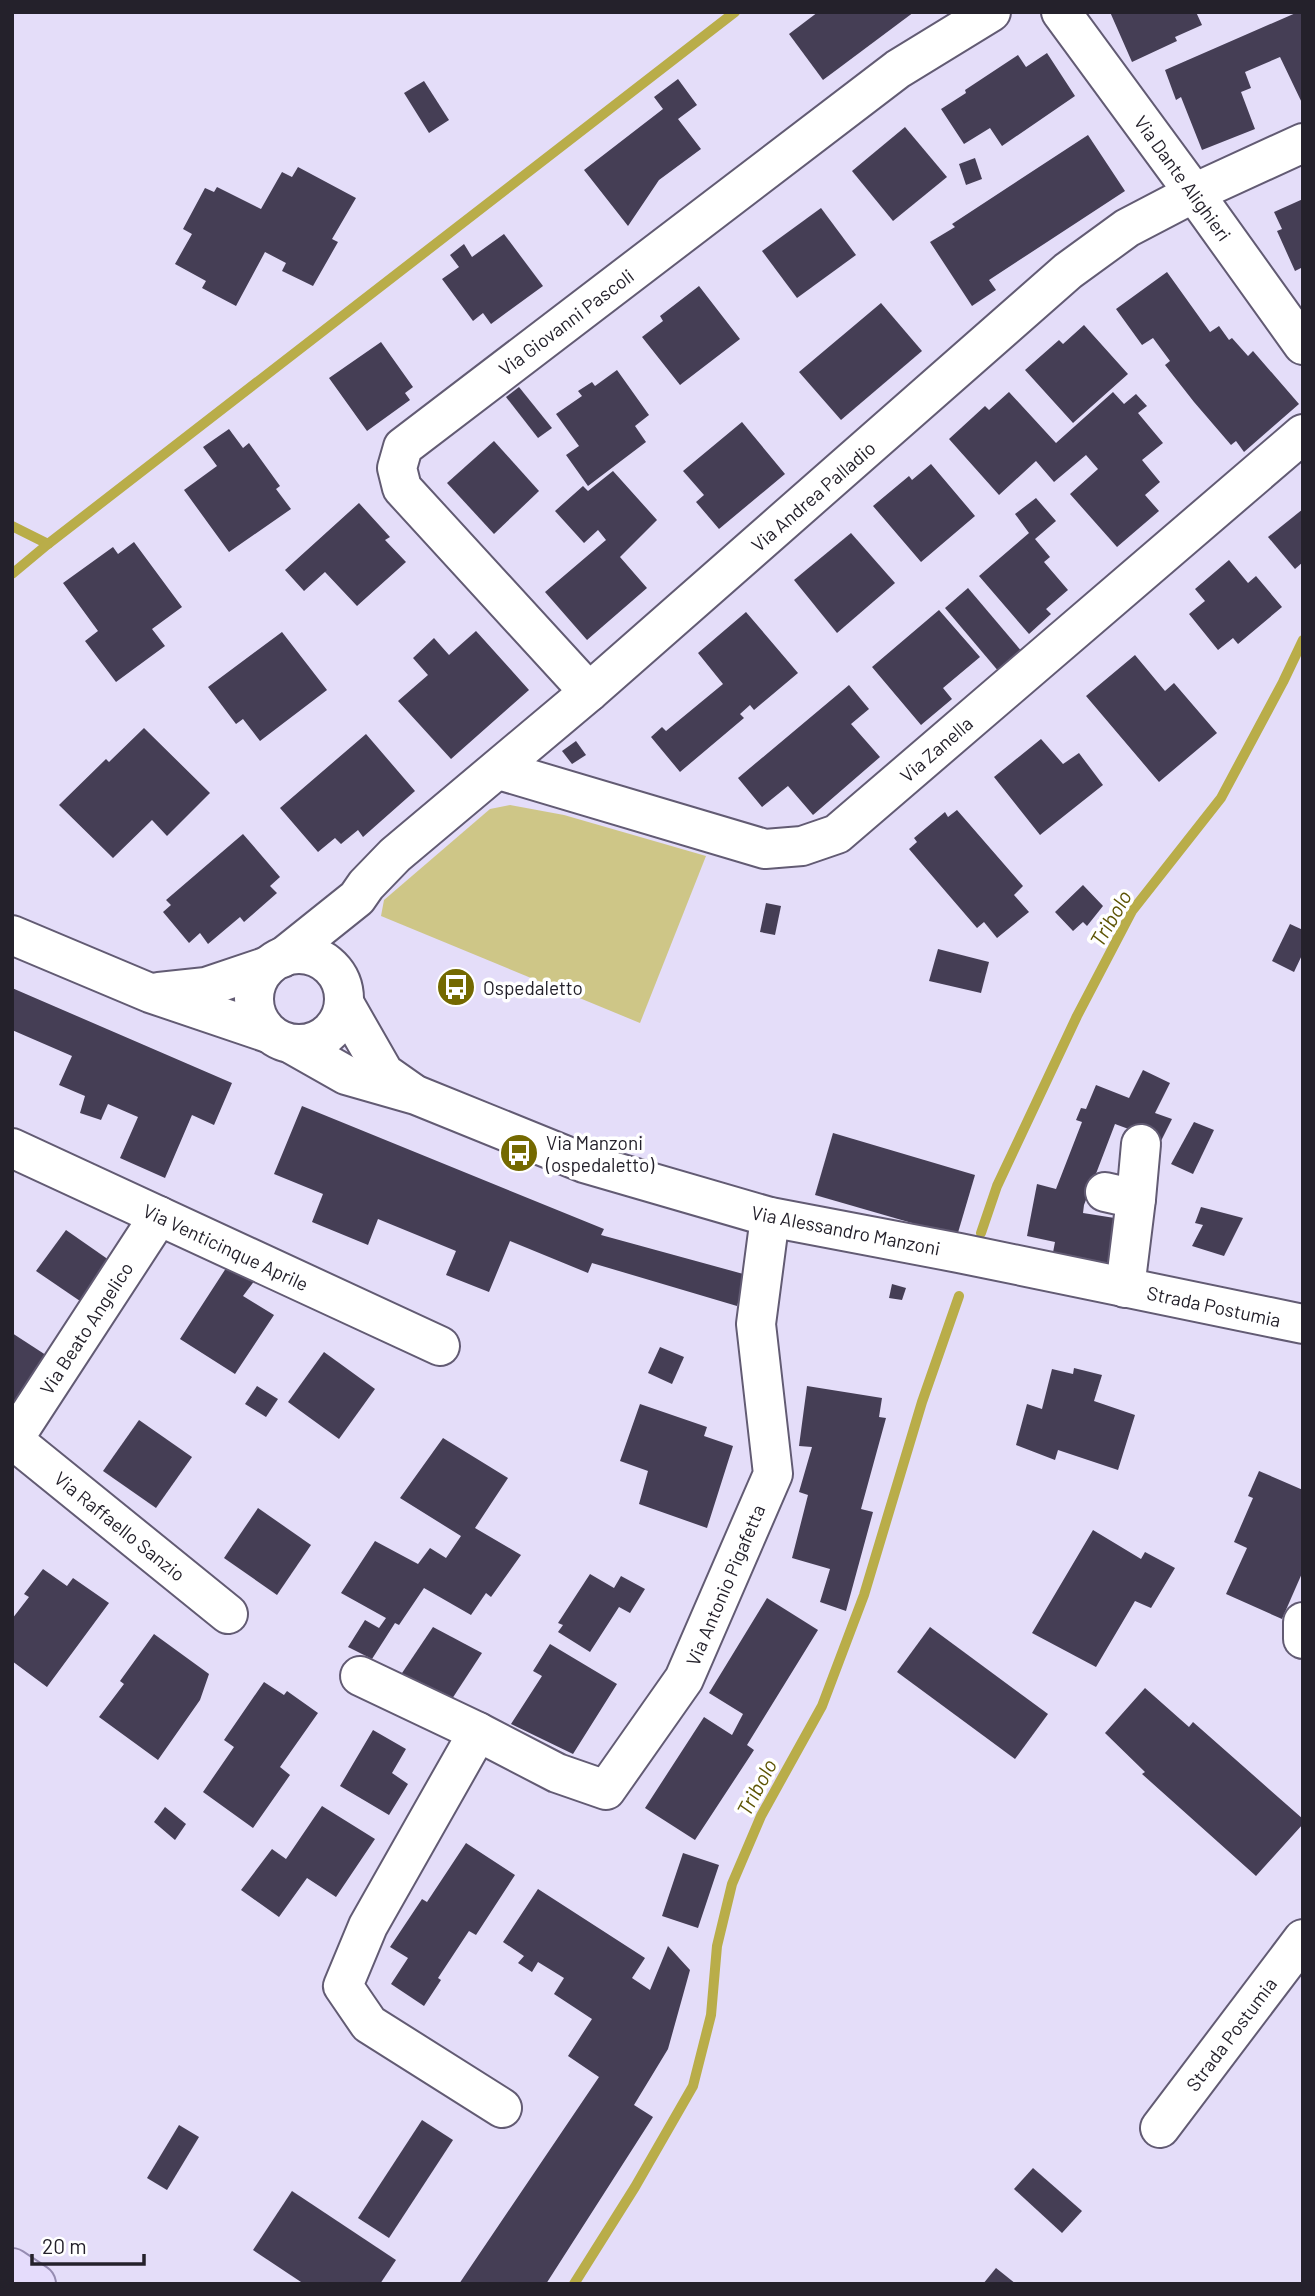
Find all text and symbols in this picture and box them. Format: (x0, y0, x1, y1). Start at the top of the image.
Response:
street label: Via Dante Alighieri (1130, 111, 1236, 245)
street label: Via Giovanni Pascoli (494, 264, 638, 380)
street label: Via Andrea Palladio (746, 436, 880, 556)
street label: Via Zanella (895, 711, 977, 787)
water label: Tribolo (1084, 885, 1136, 951)
bus stop icon: Ospedaletto (435, 966, 477, 1008)
place label: Ospedaletto (483, 976, 583, 999)
place label: Via Manzoni (ospedaletto) (545, 1131, 655, 1176)
bus stop icon: Via Manzoni (ospedaletto) (498, 1132, 540, 1174)
street label: Via Venticinque Aprile (140, 1199, 312, 1295)
street label: Via Alessandro Manzoni (750, 1200, 942, 1260)
street label: Via Beato Angelico (35, 1257, 137, 1399)
street label: Strada Postumia (1145, 1281, 1283, 1331)
street label: Via Raffaello Sanzio (50, 1466, 190, 1586)
street label: Via Antonio Pigafetta (681, 1501, 769, 1669)
water label: Tribolo (731, 1754, 781, 1820)
street label: Strada Postumia (1181, 1973, 1281, 2095)
scale bar (32, 2222, 144, 2266)
text: 20 m (42, 2233, 87, 2258)

